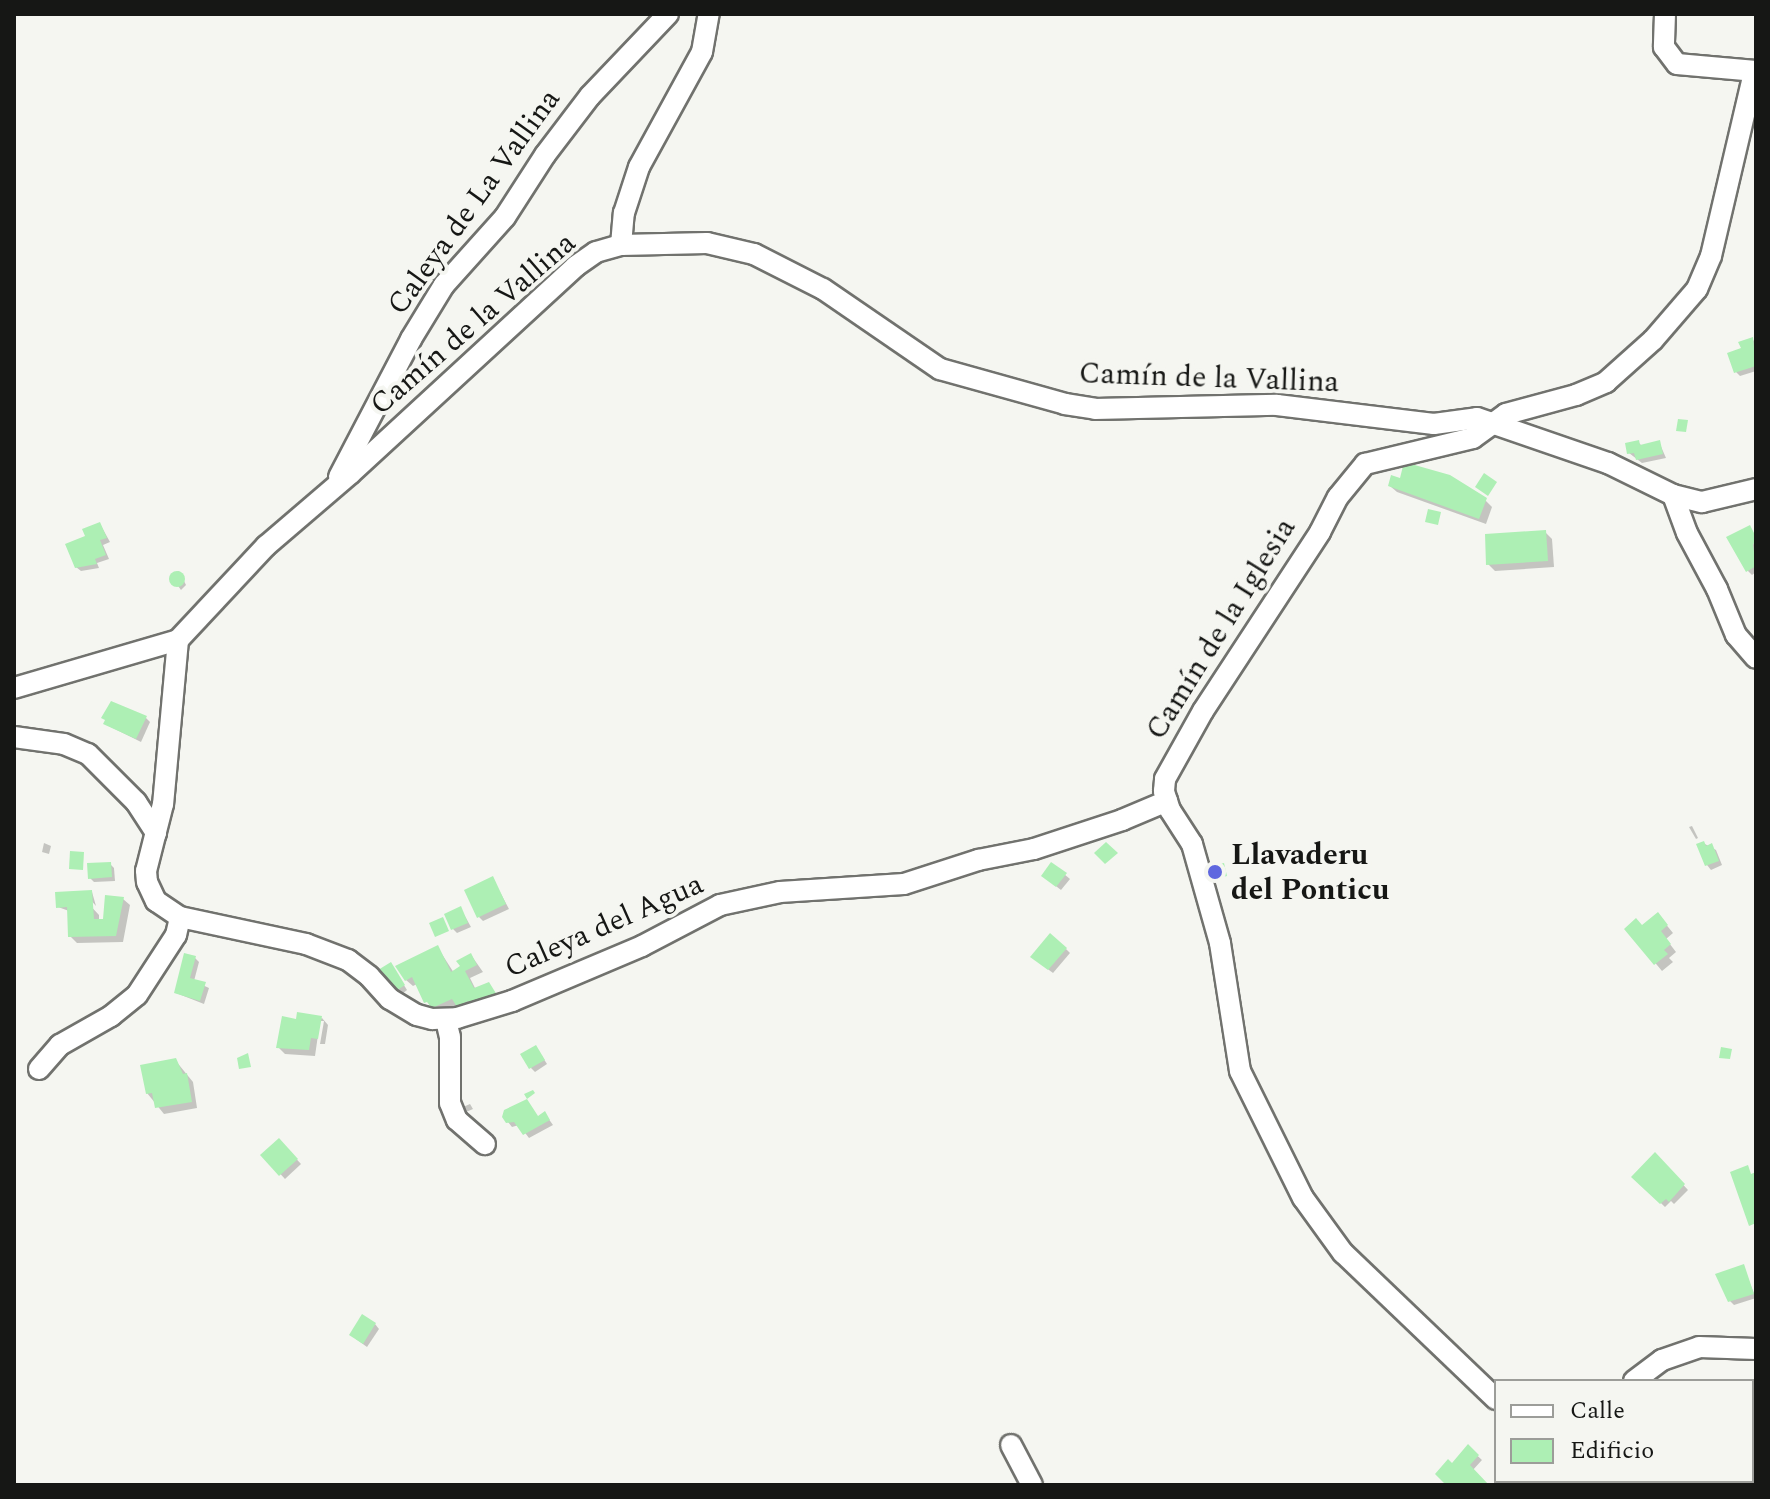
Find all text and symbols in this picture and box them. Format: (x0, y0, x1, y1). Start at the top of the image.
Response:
street label: Caleya de La Vallina (380, 82, 568, 322)
street label: Camín de la Vallina (363, 225, 583, 423)
street label: Camín de la Vallina (1078, 355, 1340, 401)
street label: Camín de la Iglesia (1138, 512, 1304, 746)
place label: Llavaderu del Ponticu (1231, 837, 1389, 908)
marker: Llavaderu del Ponticu (1206, 863, 1224, 881)
street label: Caleya del Agua (499, 866, 709, 986)
legend (1494, 1379, 1754, 1483)
text: Calle (1570, 1393, 1625, 1429)
text: Edificio (1570, 1433, 1654, 1469)

